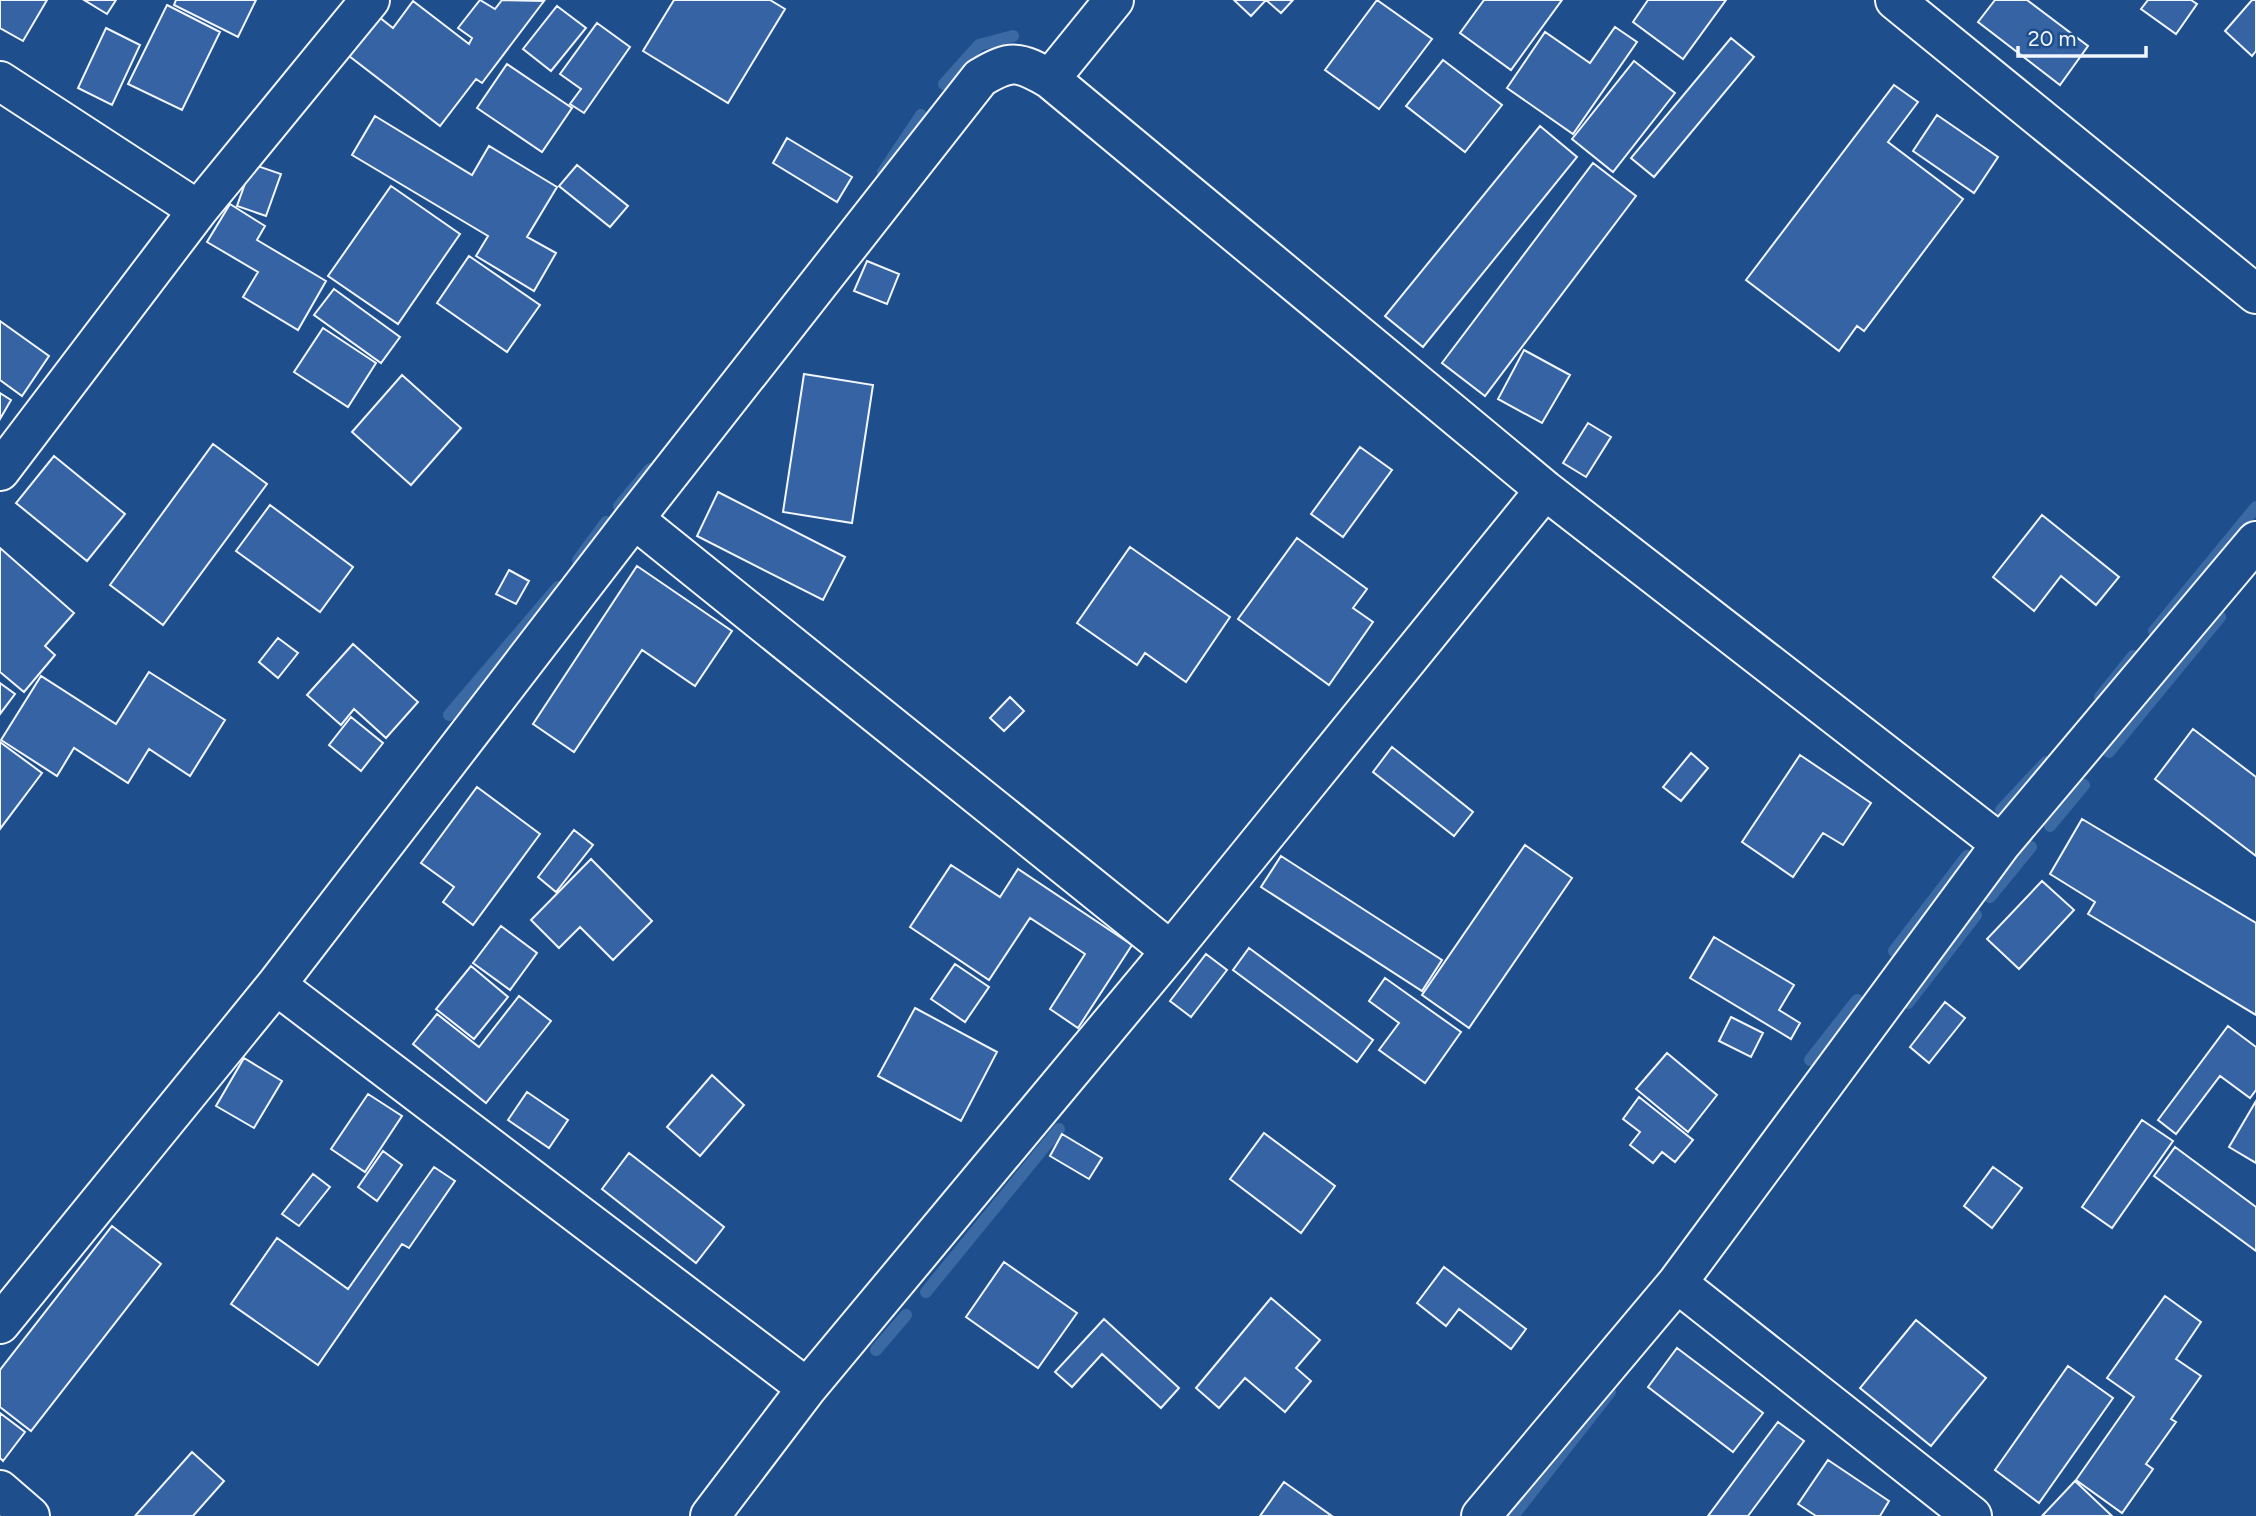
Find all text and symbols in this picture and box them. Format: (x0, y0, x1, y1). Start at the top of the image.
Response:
scale bar (2018, 14, 2146, 58)
text: 20 m (2028, 26, 2076, 51)

